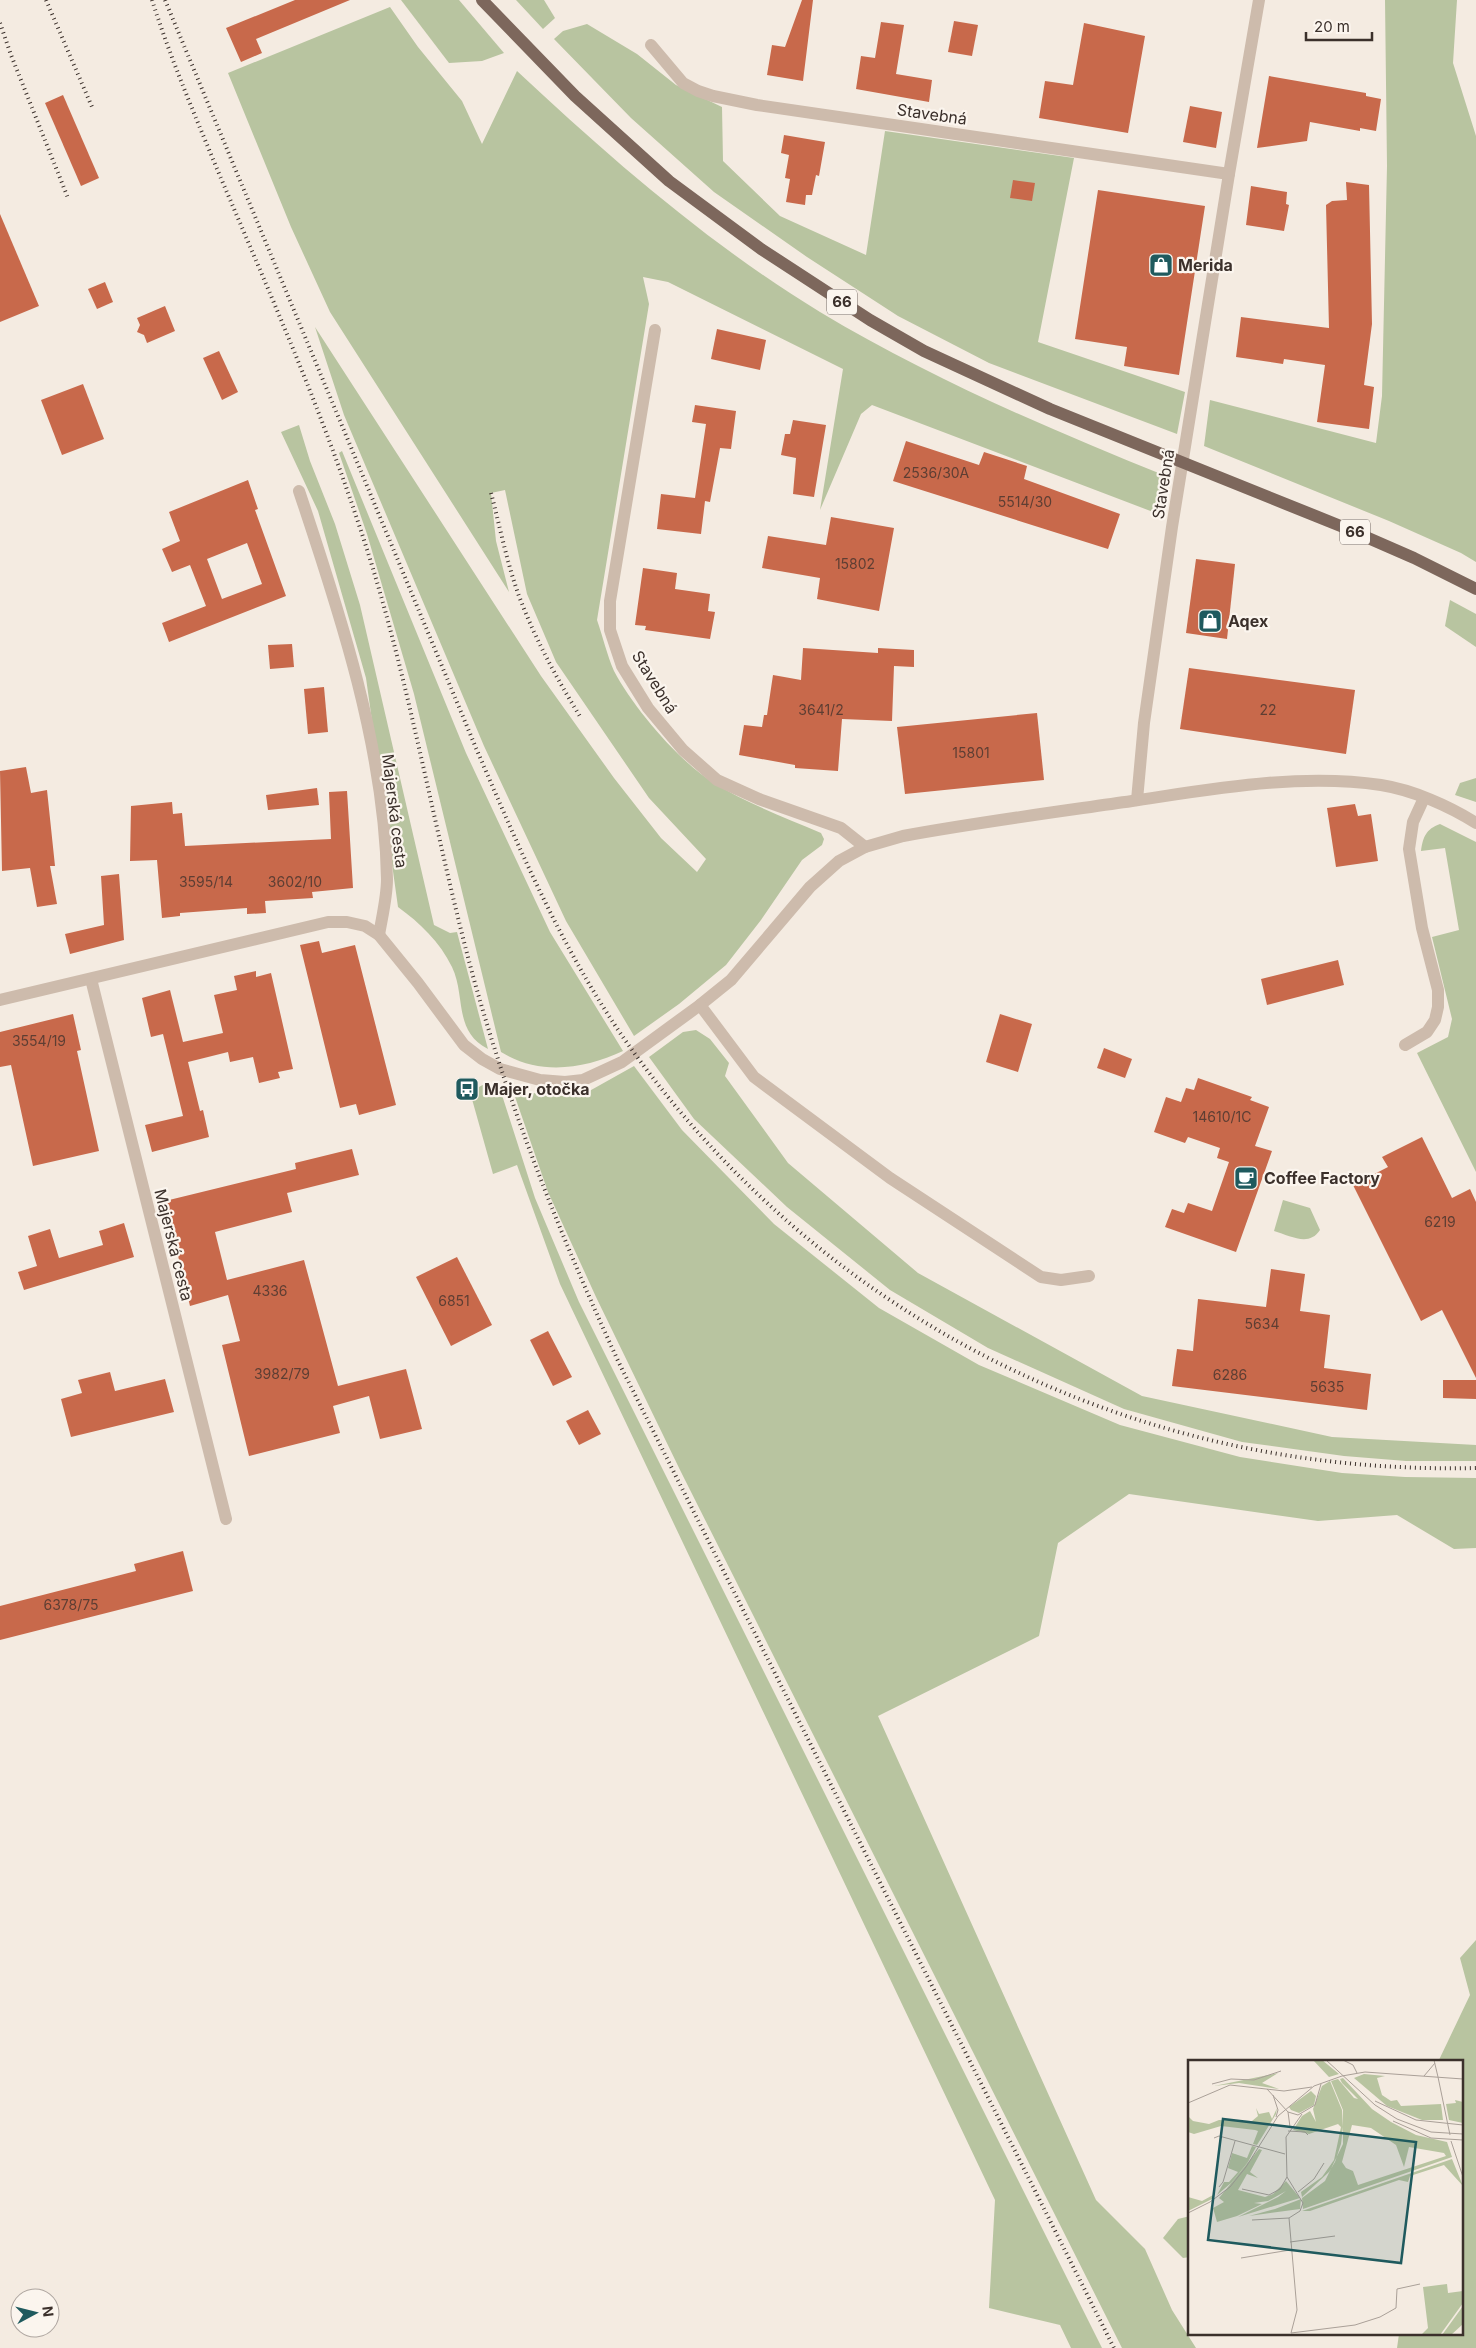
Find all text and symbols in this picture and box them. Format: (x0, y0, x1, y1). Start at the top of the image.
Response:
scale bar (1306, 10, 1372, 42)
text: 20 m (1314, 17, 1350, 36)
street label: Stavebná (896, 99, 968, 129)
shop icon: Merida (1148, 252, 1174, 278)
place label: Merida (1178, 255, 1233, 275)
road number: 66 (827, 290, 857, 314)
street label: Stavebná (1148, 448, 1178, 520)
house number: 2536/30A (903, 464, 970, 481)
house number: 5514/30 (998, 493, 1052, 510)
road number: 66 (1340, 520, 1370, 544)
house number: 15802 (835, 555, 875, 572)
shop icon: Aqex (1197, 608, 1223, 634)
place label: Aqex (1228, 611, 1268, 631)
street label: Stavebná (628, 647, 682, 717)
house number: 3641/2 (798, 701, 844, 718)
house number: 22 (1259, 701, 1277, 718)
house number: 15801 (952, 744, 990, 761)
street label: Majerská cesta (378, 753, 412, 869)
house number: 3595/14 (179, 873, 233, 890)
house number: 3602/10 (268, 873, 322, 890)
house number: 3554/19 (12, 1032, 66, 1049)
bus stop icon: Majer, otočka (454, 1076, 480, 1102)
place label: Majer, otočka (484, 1079, 590, 1099)
house number: 14610/1C (1193, 1108, 1251, 1125)
cafe icon: Coffee Factory (1233, 1165, 1259, 1191)
place label: Coffee Factory (1264, 1168, 1380, 1188)
street label: Majerská cesta (150, 1187, 198, 1303)
house number: 6219 (1424, 1213, 1456, 1230)
house number: 4336 (252, 1282, 288, 1299)
house number: 6851 (438, 1292, 470, 1309)
house number: 5634 (1245, 1315, 1279, 1332)
house number: 3982/79 (254, 1365, 310, 1382)
house number: 6286 (1213, 1366, 1247, 1383)
house number: 5635 (1310, 1378, 1344, 1395)
house number: 6378/75 (43, 1596, 99, 1613)
inset map (1188, 2060, 1464, 2336)
north arrow (10, 2288, 60, 2338)
text: N (39, 2305, 57, 2318)

